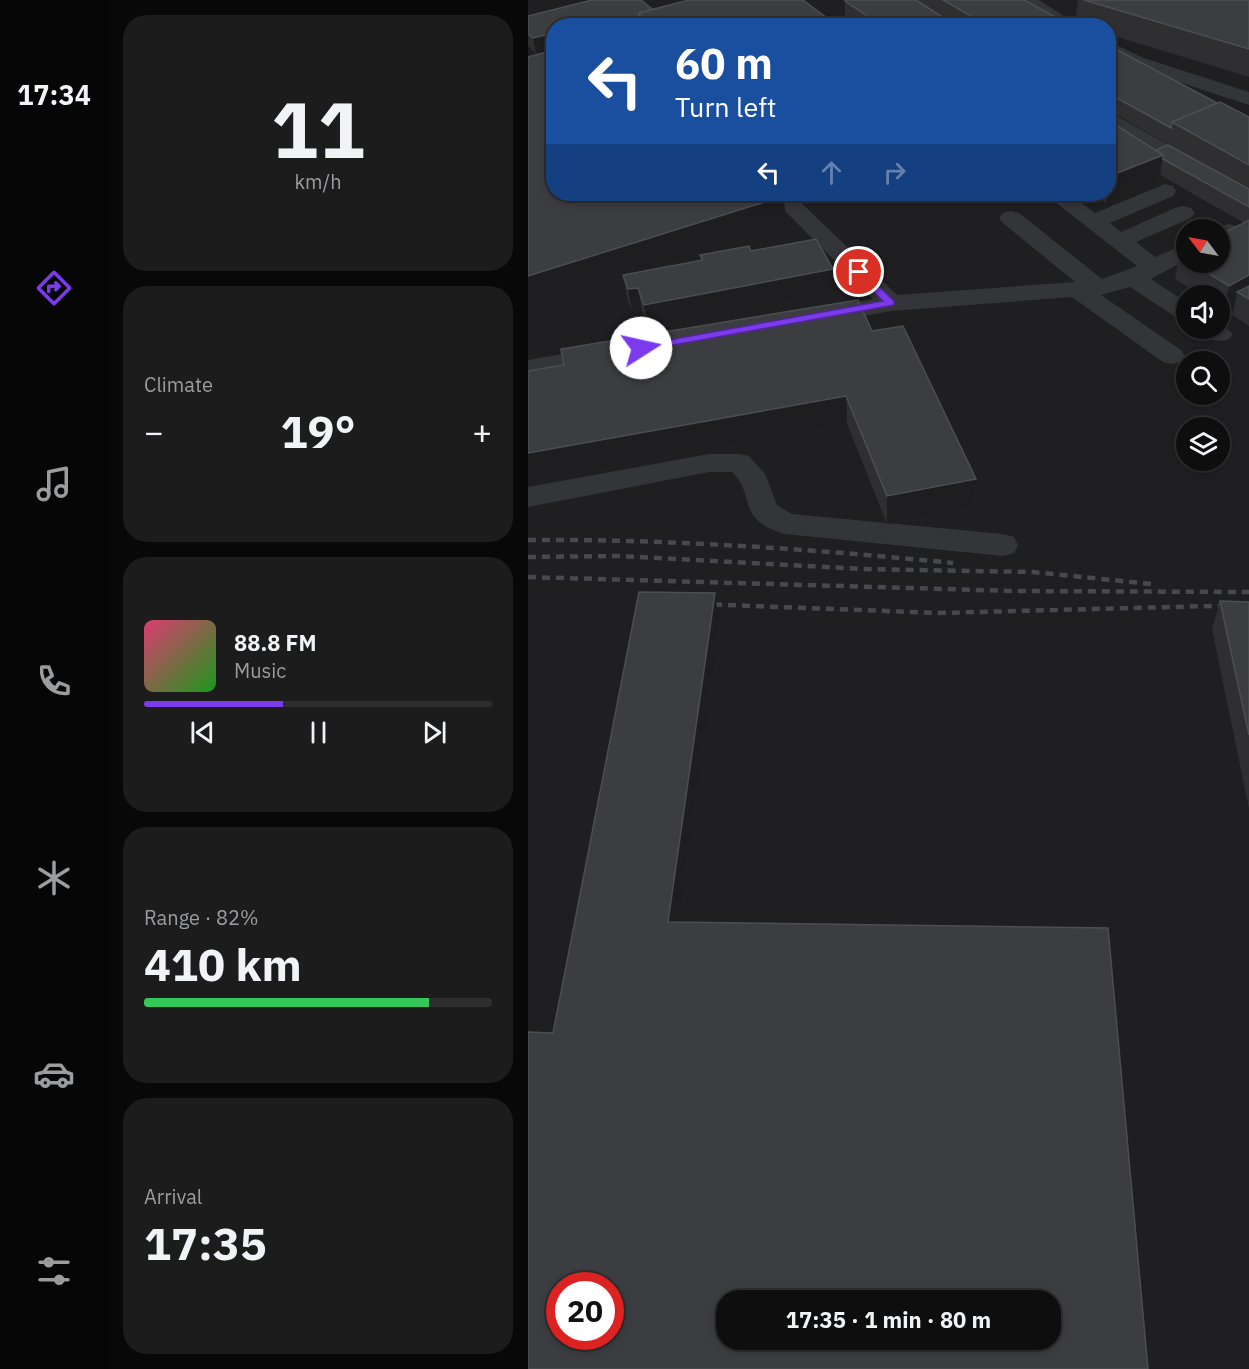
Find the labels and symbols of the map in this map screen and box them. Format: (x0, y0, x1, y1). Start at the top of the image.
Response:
north arrow (1176, 219, 1230, 273)
pin (833, 246, 884, 297)
position arrow (609, 316, 673, 380)
speed limit sign: 20 (546, 1272, 624, 1350)

